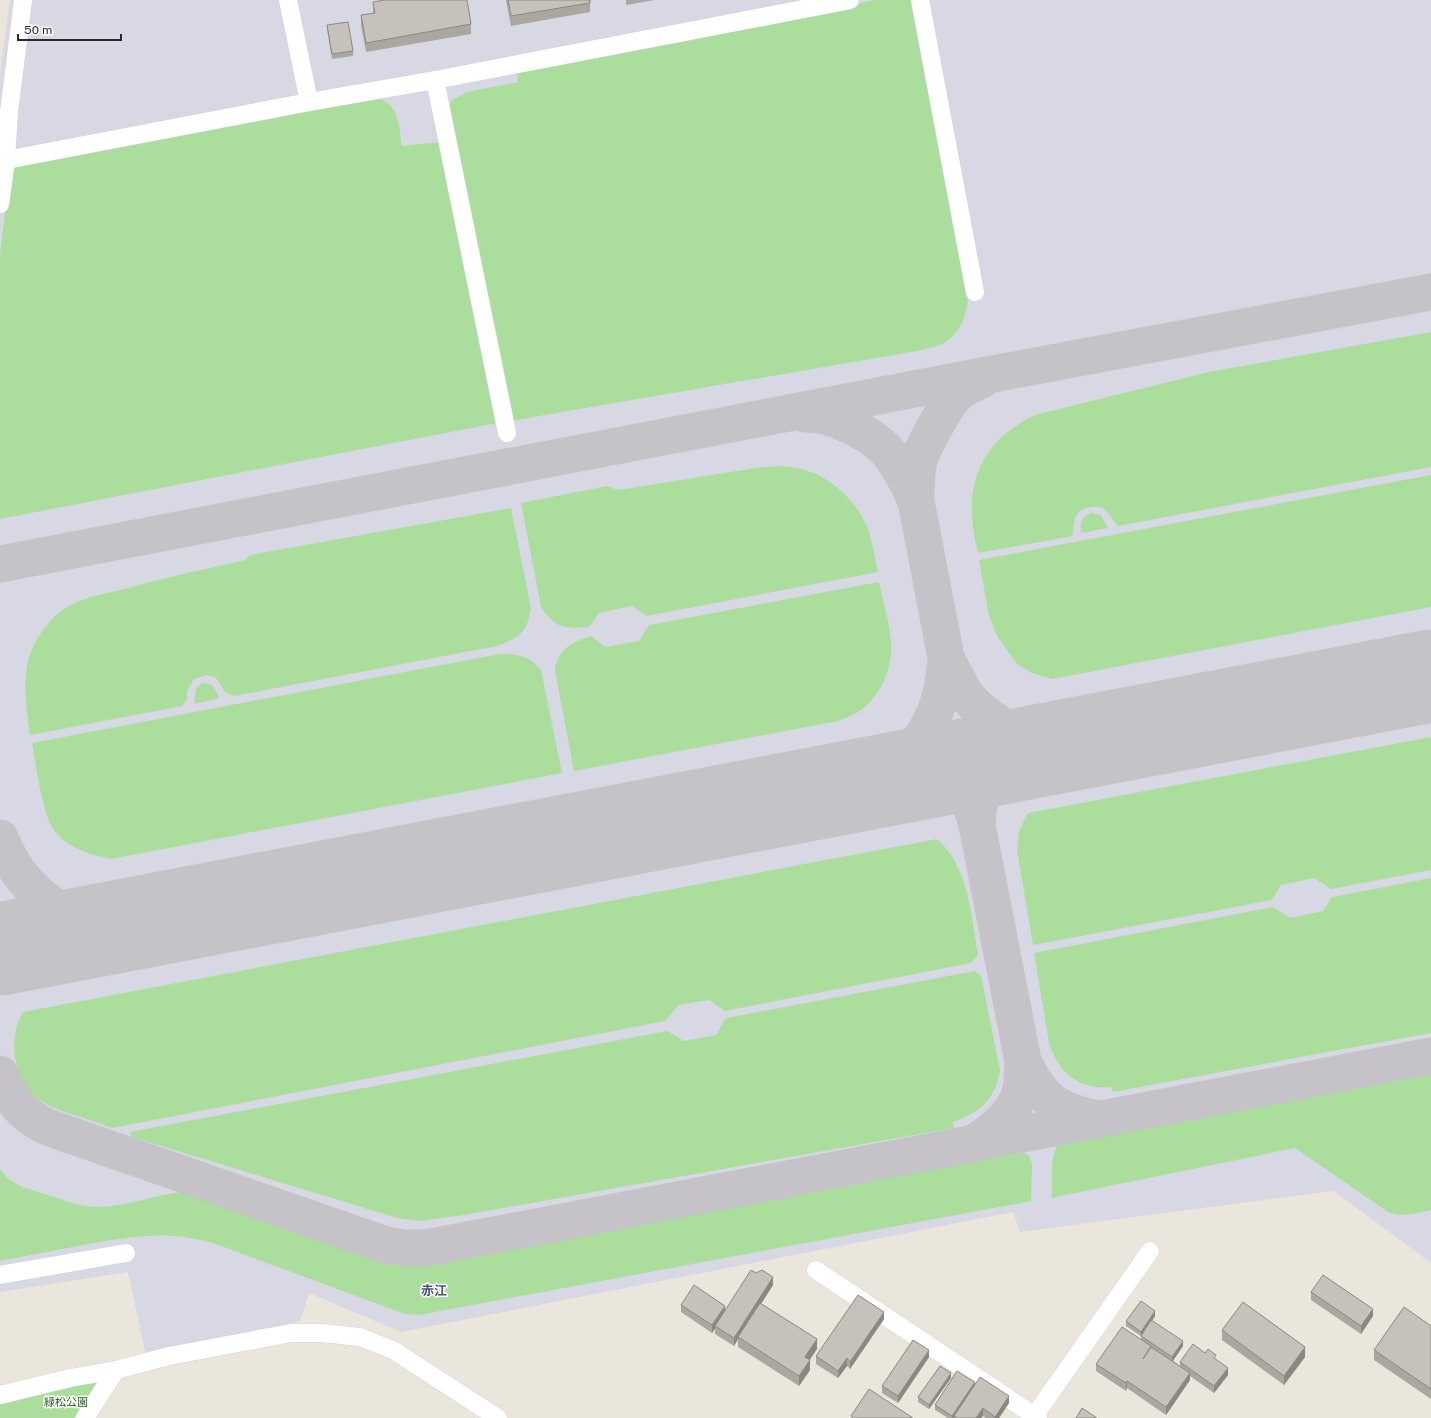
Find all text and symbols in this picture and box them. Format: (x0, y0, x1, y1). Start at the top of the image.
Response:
scale bar (18, 16, 121, 42)
text: 50 m (24, 23, 52, 37)
district label: 赤江 (421, 1283, 447, 1298)
park label: 緑松公園 (44, 1396, 88, 1408)

